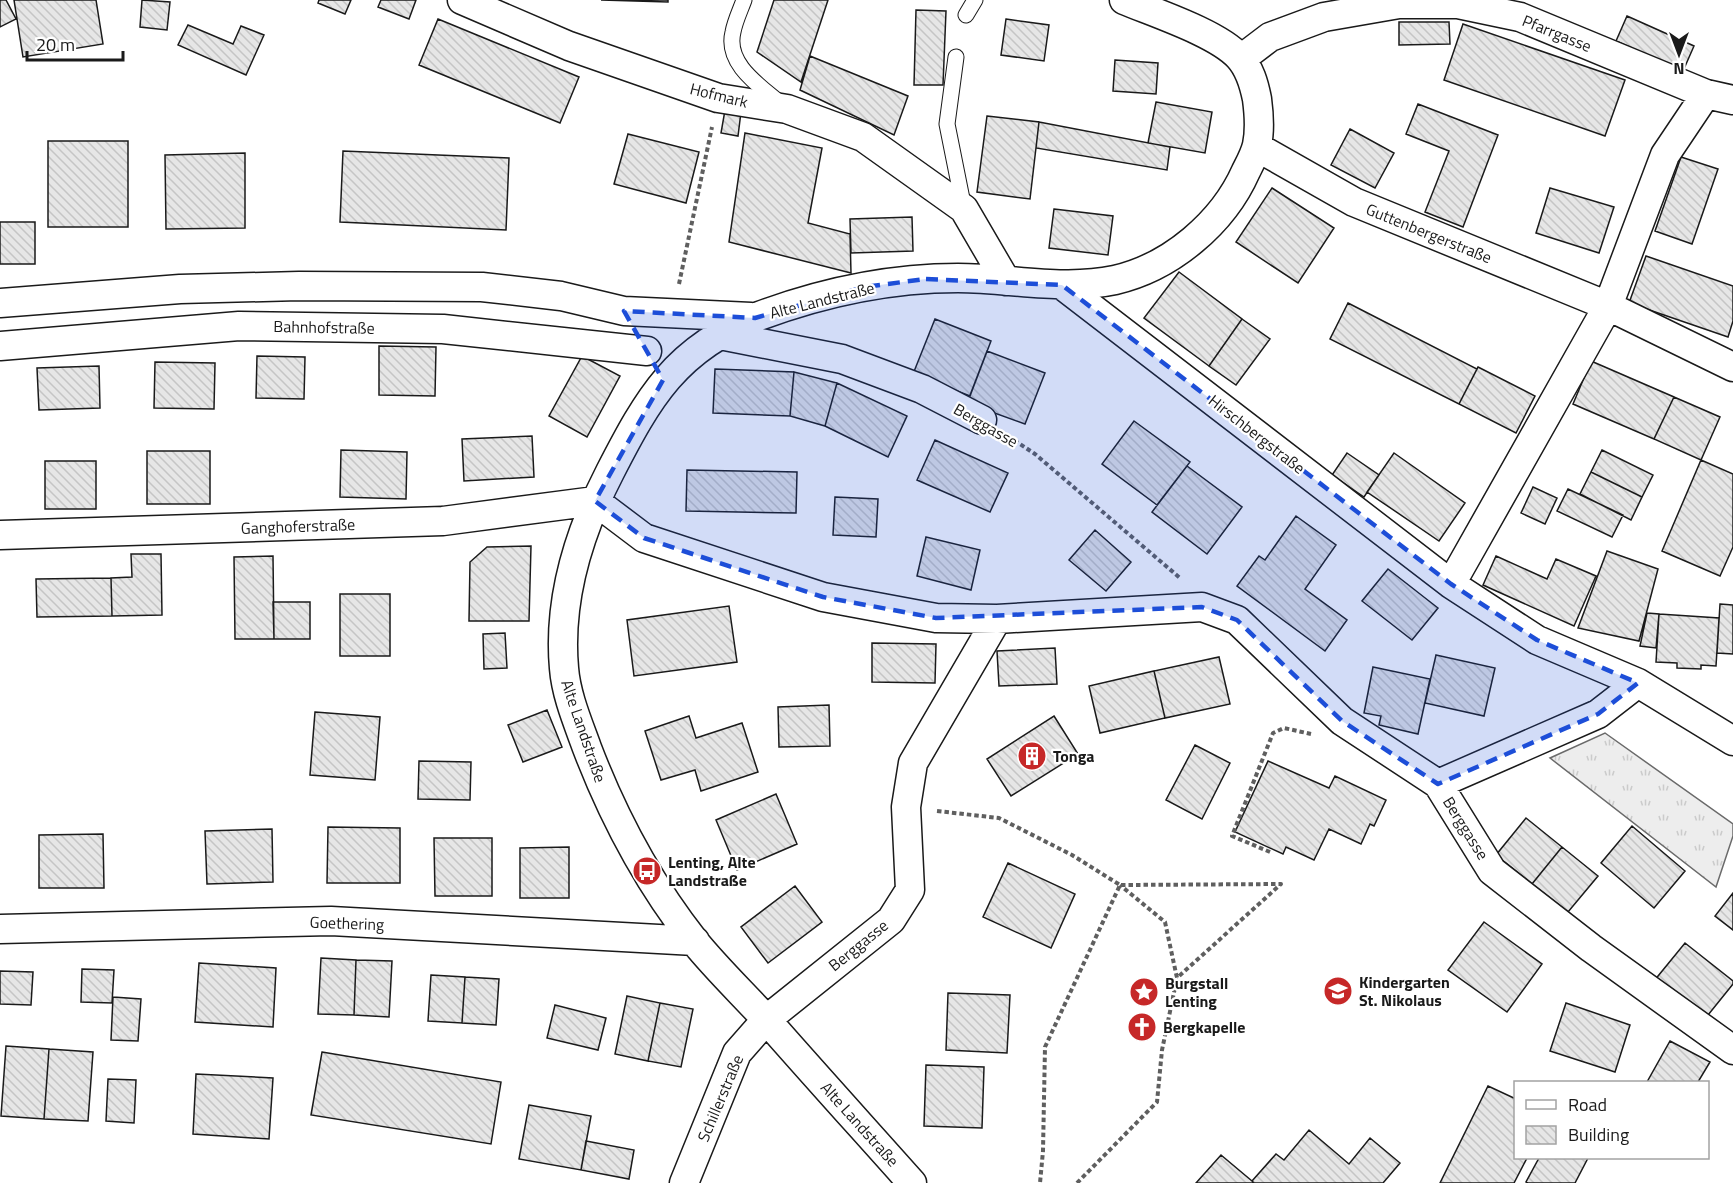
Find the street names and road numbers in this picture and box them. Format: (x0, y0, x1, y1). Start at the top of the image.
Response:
street label: Pfarrgasse (1519, 8, 1595, 58)
street label: Hofmark (687, 76, 751, 114)
street label: Guttenbergerstraße (1362, 197, 1496, 269)
street label: Alte Landstraße (767, 275, 877, 325)
street label: Bahnhofstraße (273, 314, 375, 340)
street label: Hirschbergstraße (1204, 389, 1310, 479)
street label: Berggasse (949, 397, 1023, 453)
street label: Ganghoferstraße (240, 512, 356, 540)
street label: Alte Landstraße (555, 676, 613, 786)
street label: Berggasse (1437, 792, 1495, 864)
street label: Goethering (309, 910, 385, 936)
street label: Berggasse (823, 913, 893, 977)
street label: Schillerstraße (691, 1051, 749, 1145)
street label: Alte Landstraße (815, 1076, 905, 1172)

